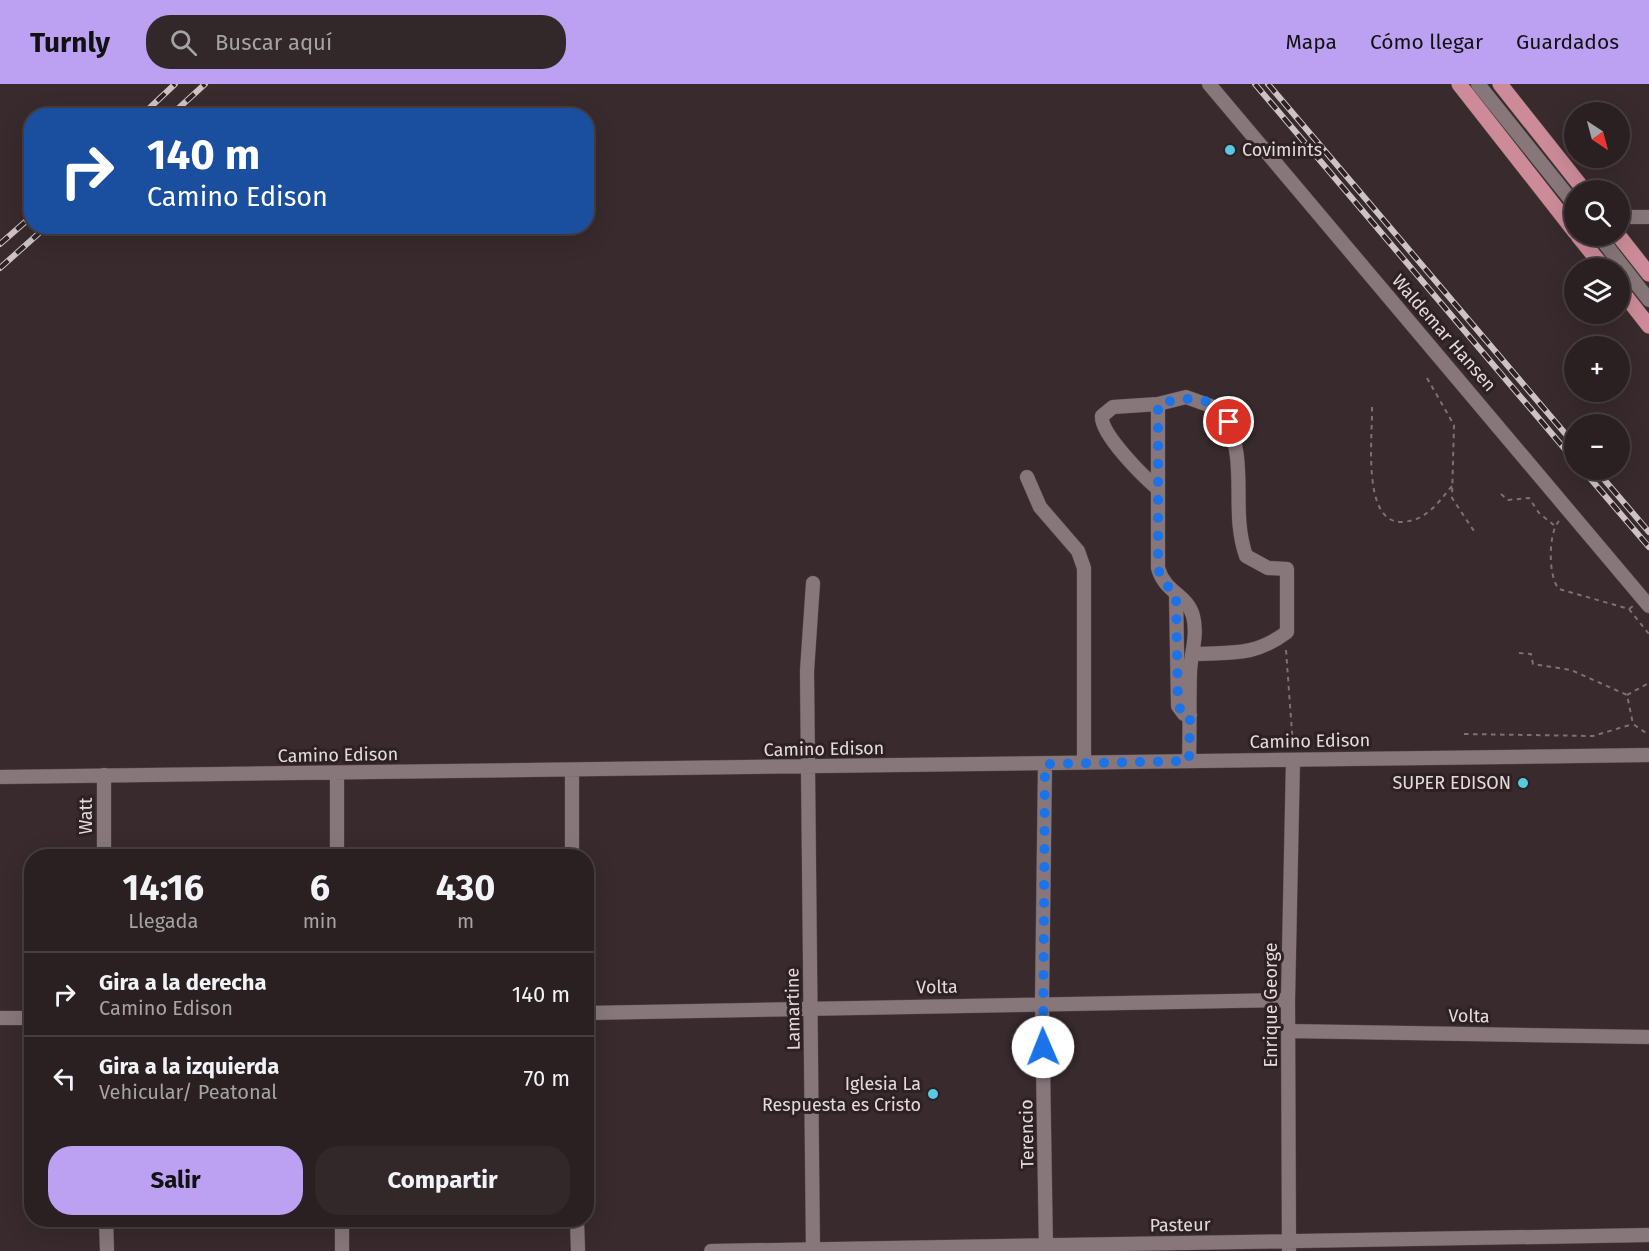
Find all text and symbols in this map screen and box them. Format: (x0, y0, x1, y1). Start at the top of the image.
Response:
search box (146, 15, 566, 69)
text: Turnly (30, 26, 110, 59)
icon: search (167, 26, 200, 59)
text: Buscar aquí (215, 29, 332, 56)
text: Mapa (1285, 29, 1337, 55)
text: Cómo llegar (1370, 29, 1483, 55)
text: Guardados (1516, 29, 1619, 55)
north arrow (1564, 102, 1630, 168)
map controls (1564, 102, 1630, 480)
text: 140 m (147, 130, 260, 180)
icon: right (48, 132, 126, 210)
place label: Covimints (1242, 139, 1322, 161)
marker: Covimints (1223, 143, 1237, 157)
button: search (1564, 180, 1630, 246)
text: Camino Edison (147, 181, 328, 213)
button: layers (1564, 258, 1630, 324)
street label: Waldemar Hansen (1387, 270, 1501, 396)
button: + (1564, 336, 1630, 402)
pin (1203, 396, 1254, 447)
icon: arrive (1212, 405, 1245, 438)
button: − (1564, 414, 1630, 480)
street label: Camino Edison (1250, 729, 1370, 753)
street label: Camino Edison (764, 737, 884, 761)
street label: Camino Edison (278, 743, 398, 767)
place label: SUPER EDISON (1392, 772, 1511, 794)
marker: SUPER EDISON (1516, 776, 1530, 790)
street label: Watt (75, 797, 97, 835)
text: 14:16 (123, 866, 204, 910)
text: 6 (310, 866, 330, 910)
text: 430 (436, 866, 495, 910)
text: Llegada (128, 909, 198, 933)
text: min (303, 909, 337, 933)
text: m (457, 909, 474, 933)
street label: Enrique George (1260, 942, 1282, 1068)
street label: Lamartine (781, 967, 805, 1051)
text: Gira a la derecha (99, 969, 267, 996)
street label: Volta (916, 976, 958, 998)
icon: right (48, 978, 81, 1011)
text: 140 m (512, 981, 570, 1008)
text: Camino Edison (99, 996, 233, 1020)
street label: Volta (1448, 1005, 1490, 1027)
position arrow (1011, 1015, 1075, 1079)
text: Gira a la izquierda (99, 1053, 279, 1080)
icon: left (48, 1062, 81, 1095)
text: 70 m (524, 1065, 570, 1092)
place label: Iglesia La Respuesta es Cristo (762, 1073, 921, 1116)
text: Vehicular/ Peatonal (99, 1080, 277, 1104)
marker: Iglesia La Respuesta es Cristo (926, 1087, 940, 1101)
street label: Terencio (1015, 1099, 1039, 1169)
button: Salir (48, 1146, 303, 1215)
button: Compartir (315, 1146, 570, 1215)
street label: Pasteur (1149, 1213, 1211, 1237)

